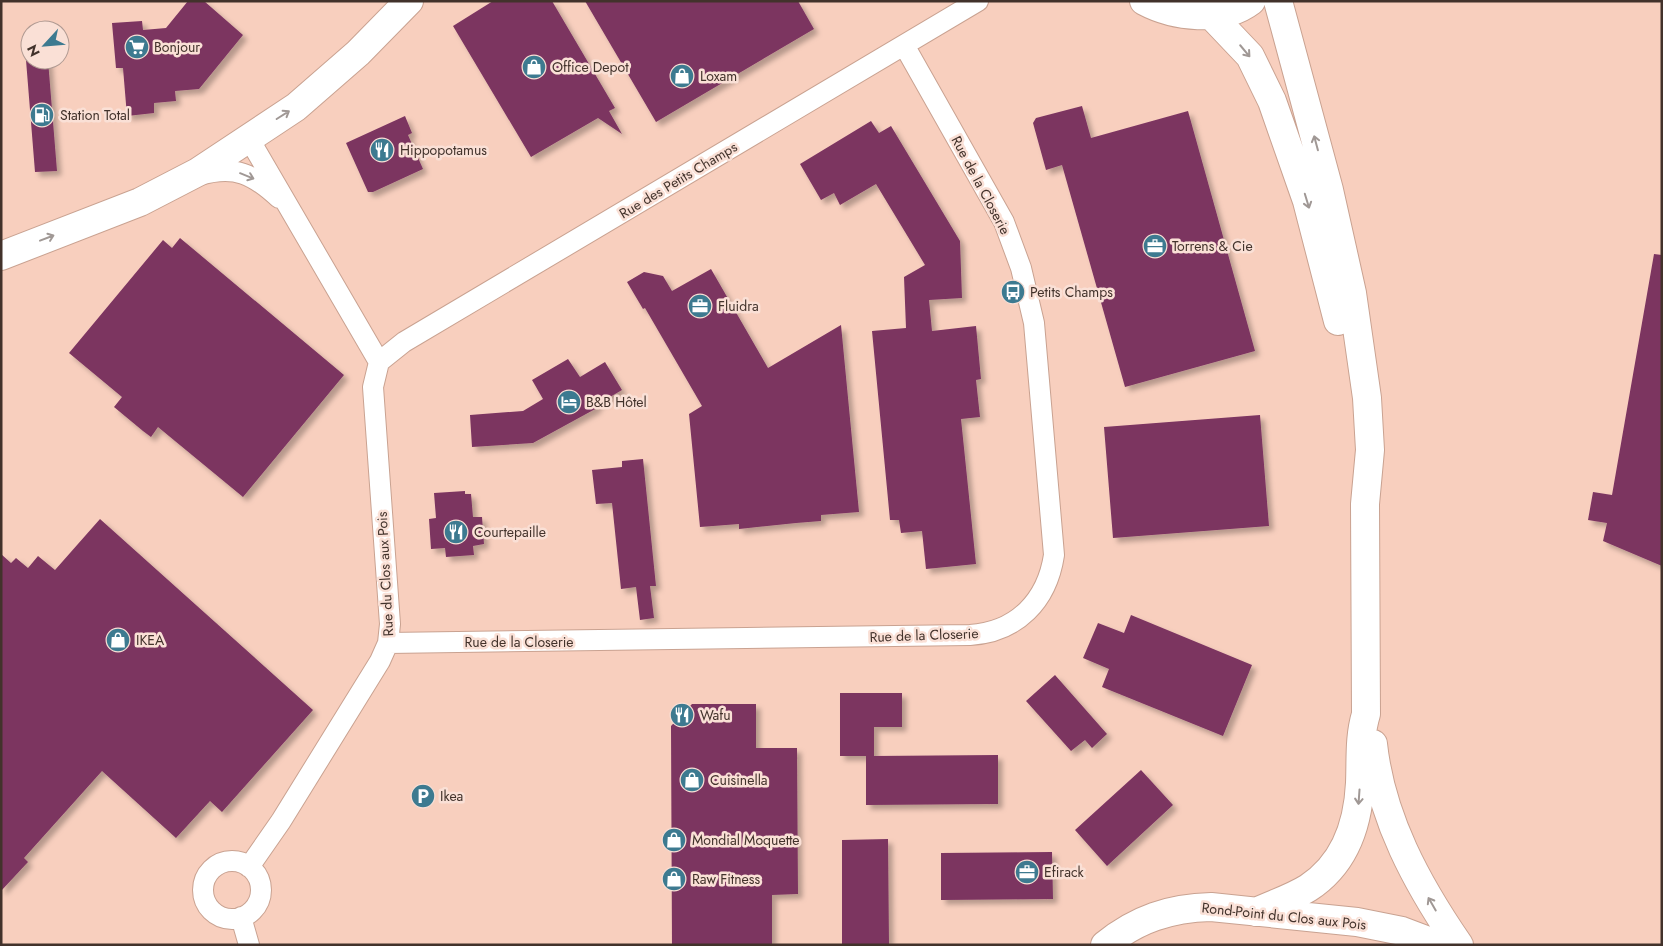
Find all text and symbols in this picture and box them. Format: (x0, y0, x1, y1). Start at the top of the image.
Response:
north arrow (20, 20, 70, 70)
supermarket icon: Bonjour (124, 34, 150, 60)
place label: Bonjour (154, 37, 200, 57)
text: N (22, 41, 45, 60)
one-way arrow (1240, 44, 1251, 57)
shop icon: Office Depot (521, 54, 547, 80)
place label: Office Depot (552, 57, 629, 77)
shop icon: Loxam (669, 63, 695, 89)
place label: Loxam (700, 66, 737, 86)
fuel station icon: Station Total (29, 102, 55, 128)
place label: Station Total (60, 105, 130, 125)
one-way arrow (275, 110, 289, 120)
street label: Rue de la Closerie (947, 132, 1015, 238)
one-way arrow (1311, 136, 1321, 152)
restaurant icon: Hippopotamus (369, 137, 395, 163)
street label: Rue des Petits Champs (615, 137, 741, 223)
place label: Hippopotamus (400, 140, 487, 160)
one-way arrow (239, 172, 254, 182)
one-way arrow (1302, 192, 1312, 208)
one-way arrow (38, 233, 54, 242)
office icon: Torrens & Cie (1142, 233, 1168, 259)
place label: Torrens & Cie (1172, 236, 1253, 256)
bus stop icon: Petits Champs (1000, 279, 1026, 305)
place label: Petits Champs (1030, 282, 1113, 302)
office icon: Fluidra (687, 293, 713, 319)
place label: Fluidra (718, 296, 759, 316)
hotel icon: B&B Hôtel (556, 389, 582, 415)
place label: B&B Hôtel (586, 392, 647, 412)
street label: Rue du Clos aux Pois (372, 511, 398, 637)
restaurant icon: Courtepaille (443, 519, 469, 545)
place label: Courtepaille (474, 522, 546, 542)
street label: Rue de la Closerie (869, 623, 979, 647)
shop icon: IKEA (105, 627, 131, 653)
place label: IKEA (136, 630, 165, 650)
street label: Rue de la Closerie (464, 632, 574, 652)
restaurant icon: Wafu (669, 702, 695, 728)
place label: Wafu (700, 705, 731, 725)
shop icon: Cuisinella (679, 767, 705, 793)
place label: Cuisinella (710, 770, 768, 790)
parking icon: Ikea (410, 783, 436, 809)
place label: Ikea (440, 786, 463, 806)
one-way arrow (1355, 789, 1364, 805)
shop icon: Mondial Moquette (661, 827, 687, 853)
place label: Mondial Moquette (692, 830, 800, 850)
office icon: Efirack (1014, 859, 1040, 885)
place label: Efirack (1044, 862, 1085, 882)
shop icon: Raw Fitness (661, 866, 687, 892)
place label: Raw Fitness (692, 869, 760, 889)
street label: Rond-Point du Clos aux Pois (1201, 897, 1368, 935)
one-way arrow (1427, 897, 1436, 912)

